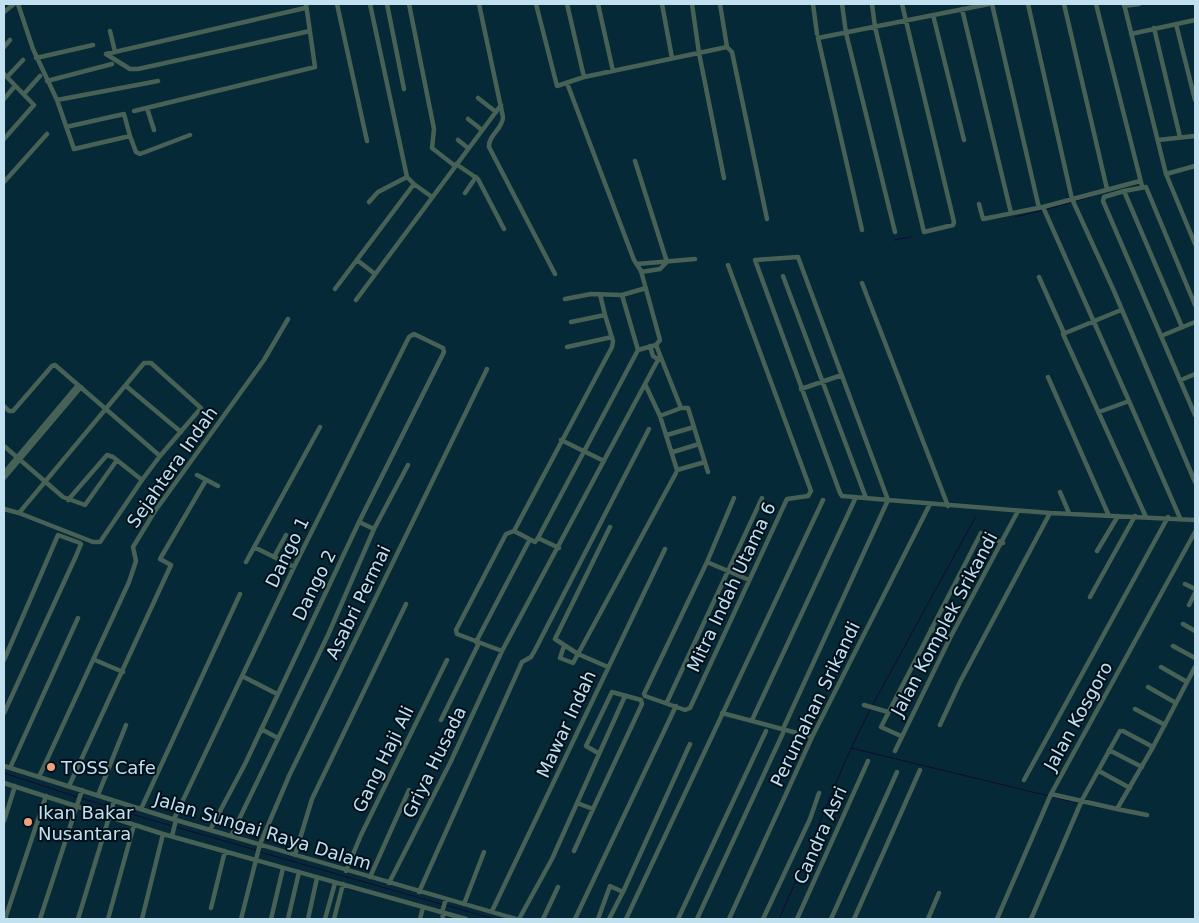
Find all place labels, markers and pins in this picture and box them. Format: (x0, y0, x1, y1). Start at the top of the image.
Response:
place label: TOSS Cafe (60, 757, 156, 778)
marker: TOSS Cafe (45, 761, 57, 773)
place label: Ikan Bakar Nusantara (38, 802, 134, 844)
marker: Ikan Bakar Nusantara (22, 816, 34, 828)

